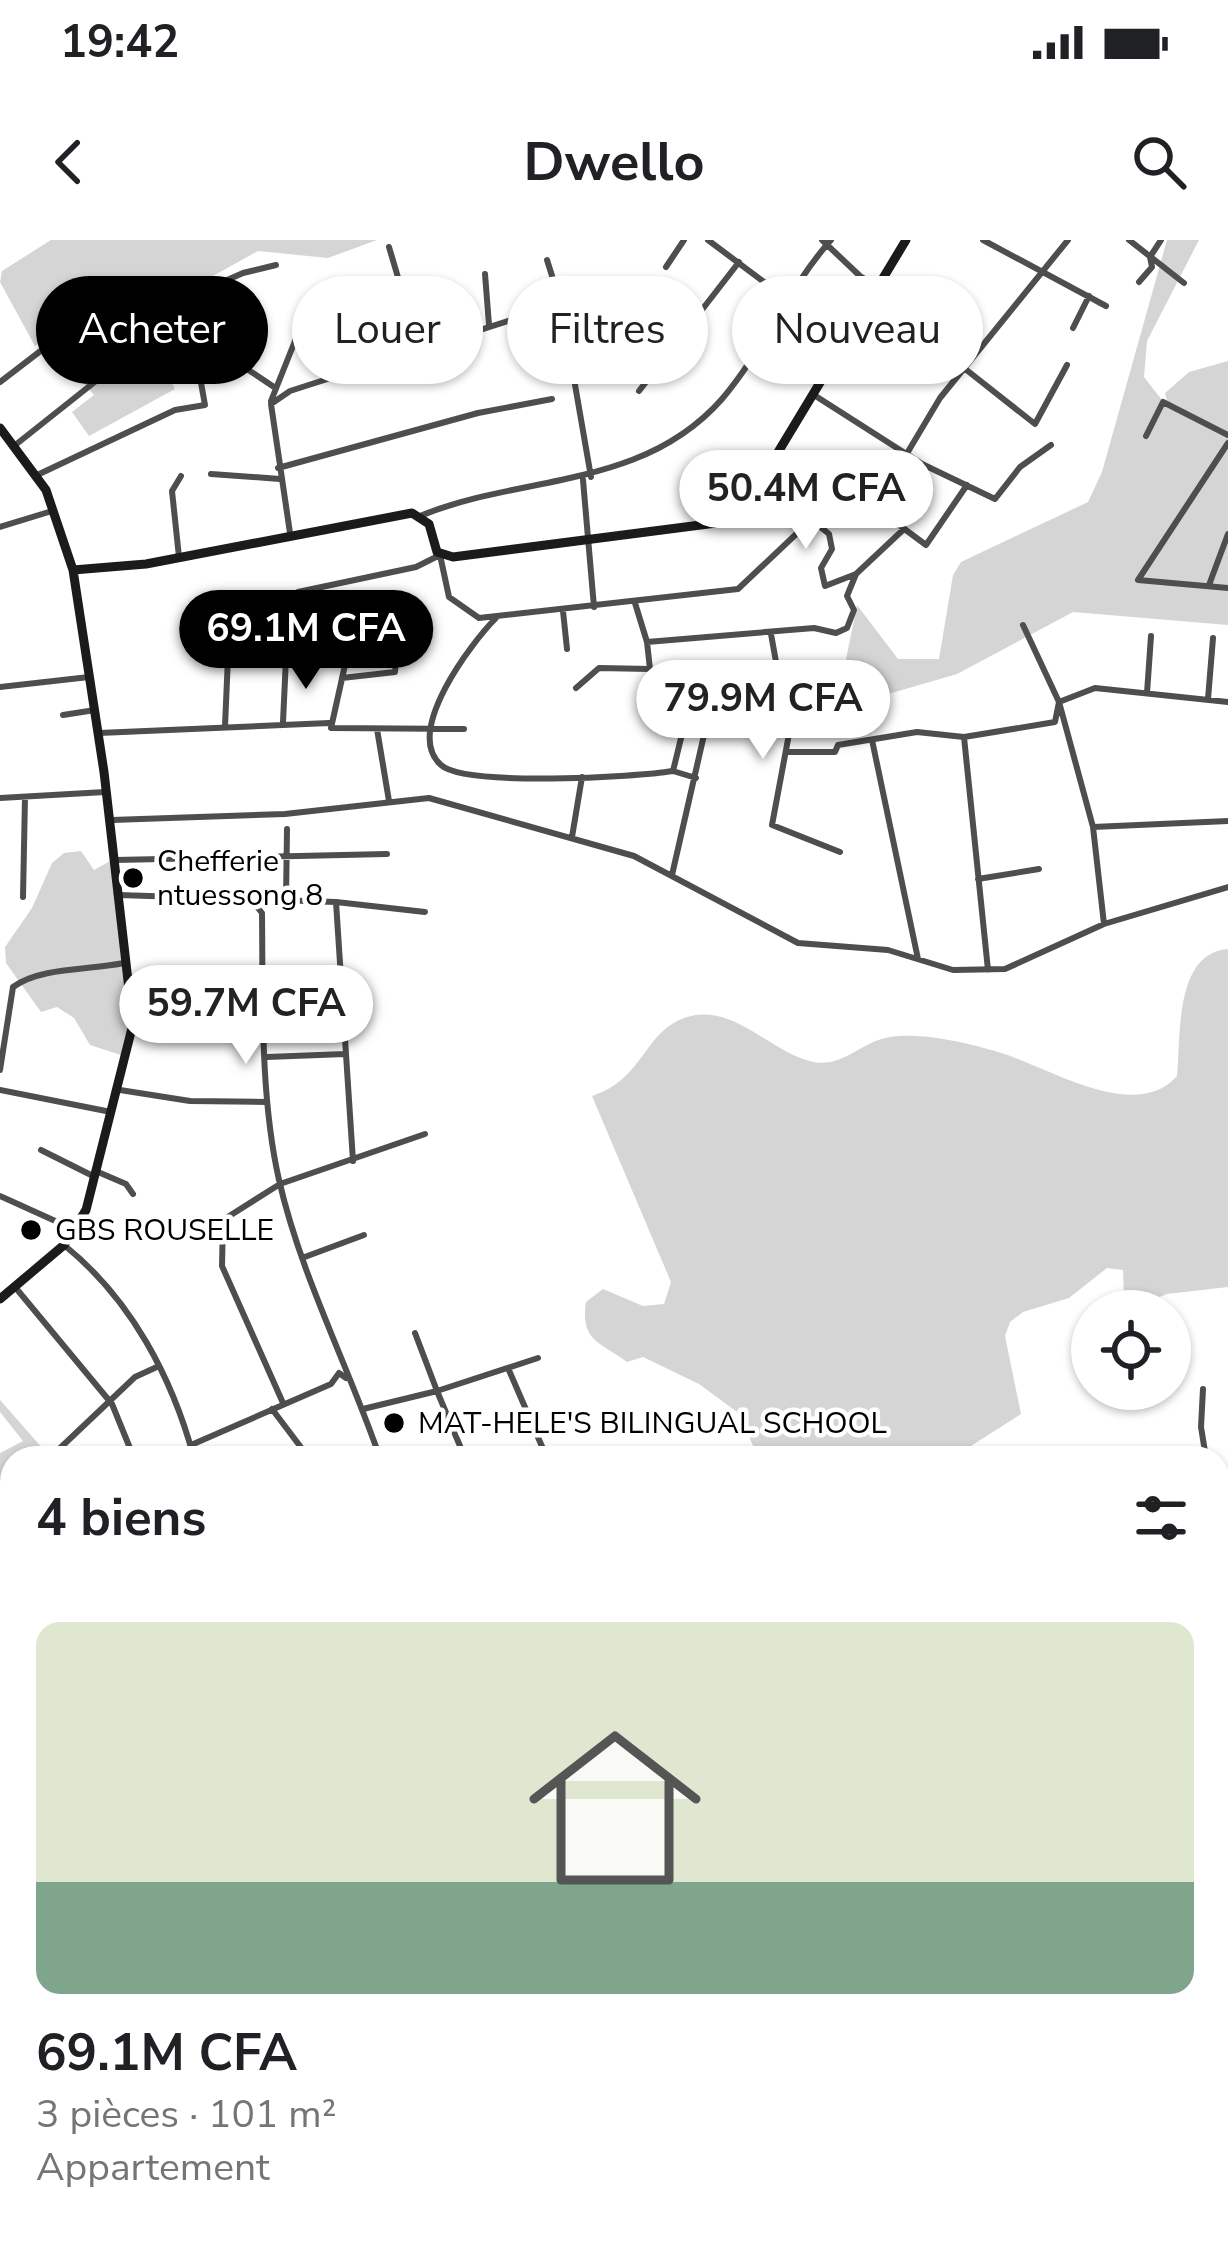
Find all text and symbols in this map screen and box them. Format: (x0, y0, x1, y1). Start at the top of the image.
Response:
text: 19:42 (60, 12, 179, 73)
text: Dwello (523, 125, 705, 199)
icon: back (36, 129, 102, 195)
icon: search (1126, 129, 1192, 195)
chip: Acheter (36, 276, 268, 384)
chip: Louer (292, 276, 483, 384)
chip: Filtres (507, 276, 708, 384)
chip: Nouveau (732, 276, 983, 384)
pin: 50.4M CFA (669, 450, 943, 552)
text: 50.4M CFA (706, 462, 906, 515)
pin: 69.1M CFA (169, 590, 443, 692)
text: 69.1M CFA (206, 602, 406, 655)
pin: 79.9M CFA (626, 660, 900, 762)
text: 79.9M CFA (663, 672, 863, 725)
place label: Chefferie ntuessong 8 (157, 841, 323, 916)
marker: Chefferie ntuessong 8 (120, 865, 146, 891)
pin: 59.7M CFA (109, 965, 383, 1067)
text: 59.7M CFA (146, 977, 346, 1030)
place label: GBS ROUSELLE (55, 1210, 274, 1251)
marker: GBS ROUSELLE (18, 1217, 44, 1243)
map controls (1071, 1290, 1191, 1410)
button: locate (1071, 1290, 1191, 1410)
place label: MAT-HELE'S BILINGUAL SCHOOL (418, 1403, 887, 1444)
marker: MAT-HELE'S BILINGUAL SCHOOL (381, 1410, 407, 1436)
text: 4 biens (36, 1483, 206, 1553)
icon: filters (1128, 1485, 1194, 1551)
icon: home (507, 1700, 723, 1916)
text: 69.1M CFA (36, 2018, 297, 2088)
text: 3 pièces · 101 m² (36, 2088, 337, 2141)
text: Appartement (36, 2141, 270, 2194)

